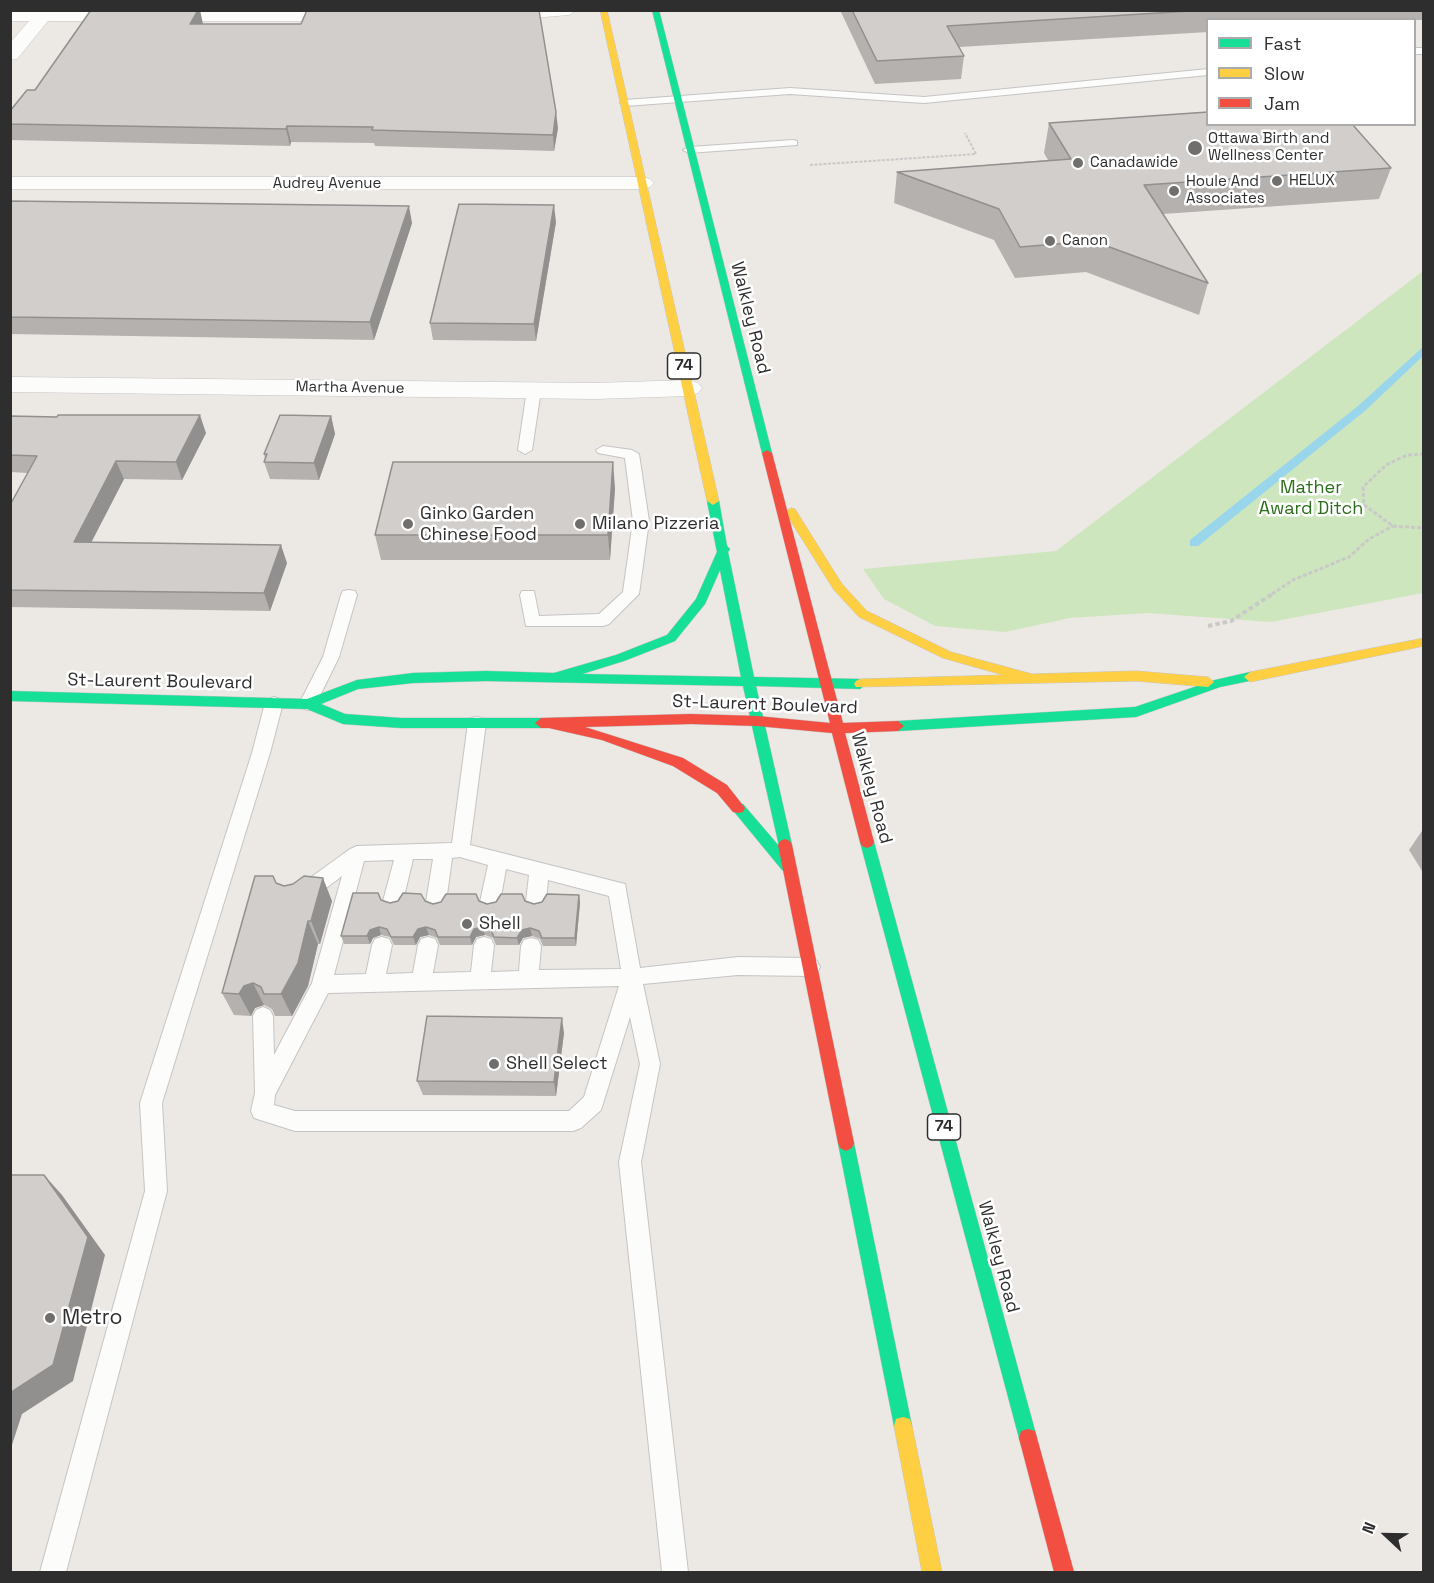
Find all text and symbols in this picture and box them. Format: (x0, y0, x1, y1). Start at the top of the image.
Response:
legend (1206, 18, 1416, 126)
text: Fast (1264, 32, 1301, 55)
text: Slow (1264, 62, 1305, 85)
text: Jam (1264, 92, 1300, 115)
place label: Ottawa Birth and Wellness Center (1208, 130, 1329, 165)
marker: Ottawa Birth and Wellness Center (1186, 139, 1204, 157)
place label: Canadawide (1090, 154, 1178, 172)
marker: Canadawide (1071, 156, 1085, 170)
place label: HELUX (1289, 172, 1335, 190)
place label: Houle And Associates (1186, 173, 1265, 208)
marker: HELUX (1270, 174, 1284, 188)
street label: Audrey Avenue (273, 175, 381, 193)
marker: Houle And Associates (1167, 184, 1181, 198)
place label: Canon (1062, 232, 1108, 250)
marker: Canon (1043, 234, 1057, 248)
street label: Walkley Road (726, 260, 774, 376)
road number: 74 (668, 353, 700, 379)
street label: Martha Avenue (295, 378, 405, 398)
park label: Mather Award Ditch (1259, 477, 1363, 520)
place label: Ginko Garden Chinese Food (420, 503, 537, 546)
place label: Milano Pizzeria (592, 513, 719, 535)
marker: Ginko Garden Chinese Food (401, 517, 415, 531)
marker: Milano Pizzeria (573, 517, 587, 531)
street label: St-Laurent Boulevard (67, 670, 253, 694)
street label: St-Laurent Boulevard (672, 691, 858, 719)
street label: Walkley Road (846, 730, 896, 846)
place label: Shell (479, 913, 521, 935)
marker: Shell (460, 917, 474, 931)
place label: Shell Select (506, 1053, 608, 1075)
marker: Shell Select (487, 1057, 501, 1071)
road number: 74 (928, 1114, 960, 1140)
street label: Walkley Road (973, 1199, 1023, 1315)
place label: Metro (62, 1305, 122, 1331)
marker: Metro (43, 1311, 57, 1325)
north arrow (1356, 1505, 1416, 1565)
text: N (1357, 1519, 1381, 1537)

